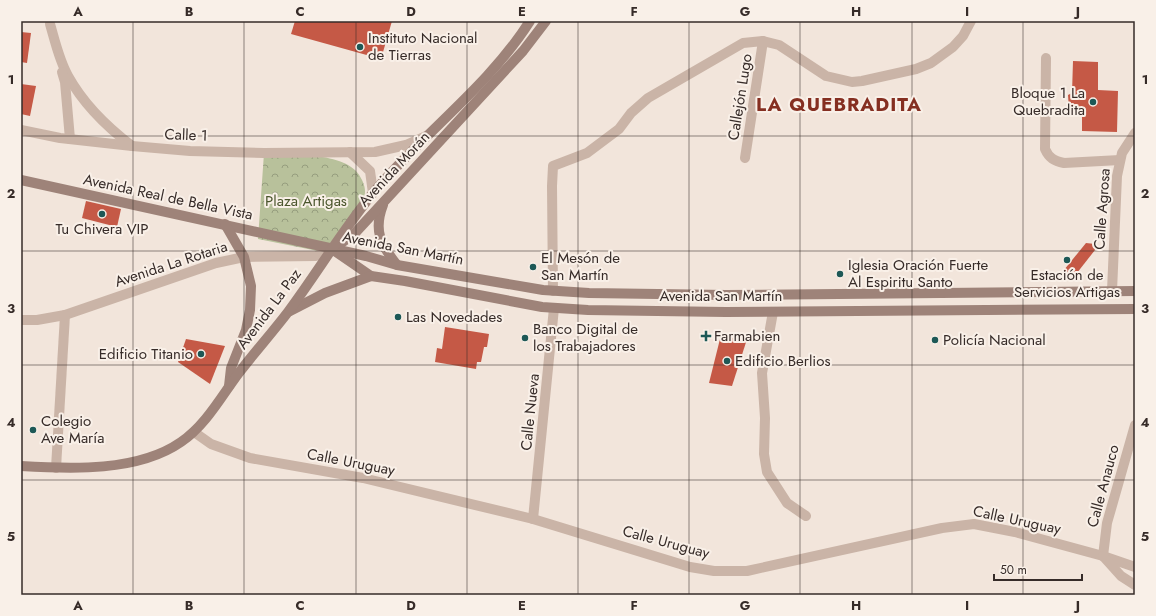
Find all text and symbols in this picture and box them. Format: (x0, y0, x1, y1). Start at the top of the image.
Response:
text: A (72, 2, 83, 21)
text: B (185, 2, 194, 21)
text: C (295, 2, 305, 21)
text: D (406, 2, 416, 21)
text: E (518, 2, 526, 21)
text: F (630, 2, 638, 21)
text: G (740, 2, 751, 21)
text: H (851, 2, 861, 21)
text: I (965, 2, 969, 21)
text: J (1073, 2, 1080, 21)
place label: Instituto Nacional de Tierras (368, 27, 478, 66)
marker: Instituto Nacional de Tierras (355, 42, 365, 52)
street label: Callejón Lugo (722, 52, 758, 142)
text: 1 (8, 70, 14, 89)
text: 1 (1142, 70, 1148, 89)
place label: Bloque 1 La Quebradita (1011, 82, 1085, 121)
district label: LA QUEBRADITA (756, 91, 922, 118)
marker: Bloque 1 La Quebradita (1088, 97, 1098, 107)
street label: Calle 1 (164, 123, 208, 147)
street label: Avenida Morán (353, 126, 435, 212)
street label: Avenida Real de Bella Vista (81, 168, 255, 226)
street label: Calle Agrosa (1088, 168, 1116, 250)
text: 2 (7, 184, 15, 203)
text: 2 (1141, 184, 1149, 203)
park label: Plaza Artigas (265, 190, 347, 212)
marker: Tu Chivera VIP (97, 209, 107, 219)
place label: Tu Chivera VIP (56, 218, 148, 240)
street label: Avenida San Martín (341, 225, 465, 271)
street label: Avenida La Rotaria (112, 235, 230, 293)
place label: El Mesón de San Martín (541, 247, 620, 286)
place label: Iglesia Oración Fuerte Al Espiritu Santo (848, 254, 988, 293)
marker: Estación de Servicios Artigas (1062, 255, 1072, 265)
marker: El Mesón de San Martín (528, 262, 538, 272)
street label: Avenida La Paz (231, 264, 307, 354)
place label: Estación de Servicios Artigas (1014, 264, 1120, 303)
marker: Iglesia Oración Fuerte Al Espiritu Santo (835, 269, 845, 279)
street label: Avenida San Martín (660, 285, 783, 307)
text: 3 (7, 299, 15, 318)
text: 3 (1141, 299, 1149, 318)
place label: Las Novedades (406, 306, 502, 328)
marker: Las Novedades (393, 312, 403, 322)
place label: Banco Digital de los Trabajadores (533, 318, 638, 357)
place label: Farmabien (714, 325, 780, 347)
place label: Policía Nacional (943, 329, 1046, 351)
marker: Farmabien (701, 331, 711, 341)
marker: Banco Digital de los Trabajadores (520, 333, 530, 343)
marker: Policía Nacional (930, 335, 940, 345)
place label: Edificio Titanio (99, 343, 193, 365)
marker: Edificio Titanio (196, 349, 206, 359)
place label: Edificio Berlios (735, 350, 830, 372)
marker: Edificio Berlios (722, 356, 732, 366)
street label: Calle Nueva (515, 372, 545, 452)
place label: Colegio Ave María (41, 410, 104, 449)
text: 4 (6, 413, 16, 432)
text: 4 (1140, 413, 1150, 432)
marker: Colegio Ave María (28, 425, 38, 435)
street label: Calle Anauco (1081, 442, 1125, 530)
street label: Calle Uruguay (305, 443, 397, 481)
street label: Calle Uruguay (971, 500, 1063, 540)
street label: Calle Uruguay (620, 520, 712, 564)
text: 5 (7, 527, 15, 546)
text: 5 (1141, 527, 1149, 546)
scale bar (994, 556, 1082, 582)
text: 50 m (1000, 561, 1027, 579)
text: A (72, 596, 83, 615)
text: B (185, 596, 194, 615)
text: C (295, 596, 305, 615)
text: D (406, 596, 416, 615)
text: E (518, 596, 526, 615)
text: F (630, 596, 638, 615)
text: G (740, 596, 751, 615)
text: H (851, 596, 861, 615)
text: I (965, 596, 969, 615)
text: J (1073, 596, 1080, 615)

